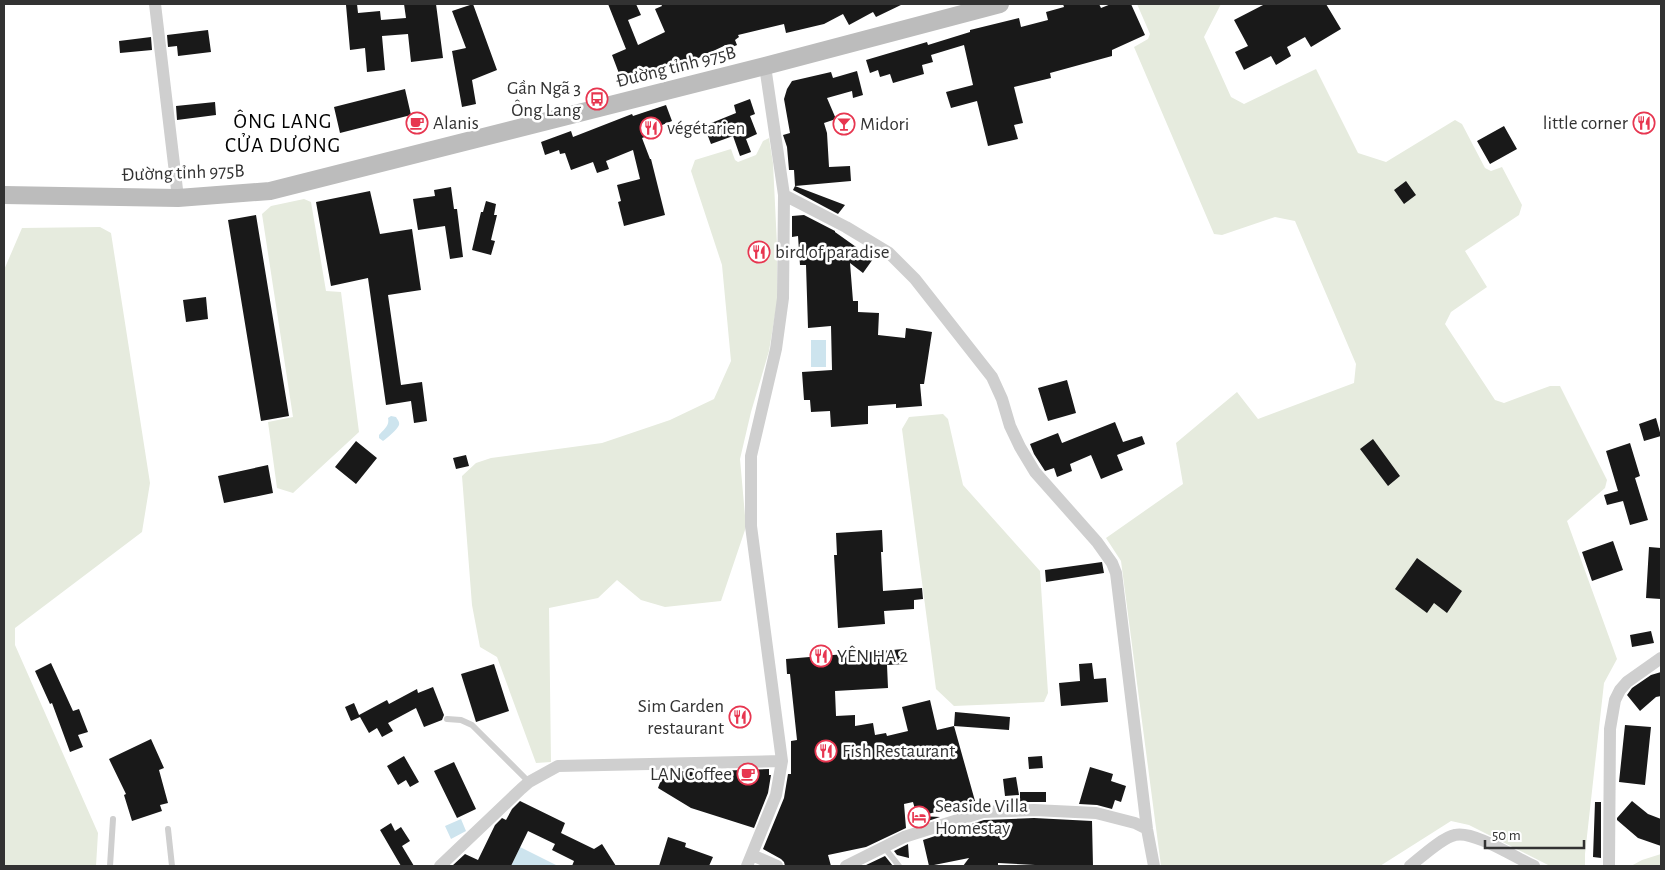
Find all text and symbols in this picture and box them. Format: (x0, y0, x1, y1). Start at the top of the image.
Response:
street label: Đường tỉnh 975B (614, 43, 738, 91)
place label: Gần Ngã 3 Ông Lang (507, 79, 582, 120)
bus stop icon: Gần Ngã 3 Ông Lang (585, 87, 609, 111)
district label: ÔNG LANG CỬA DƯƠNG (225, 109, 341, 156)
cafe icon: Alanis (405, 111, 429, 135)
restaurant icon: little corner (1632, 111, 1656, 135)
bar icon: Midori (832, 112, 856, 136)
place label: Alanis (433, 114, 479, 133)
place label: little corner (1543, 114, 1628, 133)
place label: Midori (860, 115, 909, 134)
restaurant icon: végétarien (639, 116, 663, 140)
place label: végétarien (667, 119, 745, 138)
street label: Đường tỉnh 975B (121, 161, 245, 185)
restaurant icon: bird of paradise (747, 240, 771, 264)
place label: bird of paradise (775, 243, 890, 262)
restaurant icon: YÊN HA 2 (809, 644, 833, 668)
place label: YÊN HA 2 (837, 645, 908, 666)
place label: Sim Garden restaurant (638, 697, 724, 738)
restaurant icon: Sim Garden restaurant (728, 705, 752, 729)
restaurant icon: Fish Restaurant (814, 739, 838, 763)
place label: Fish Restaurant (842, 742, 955, 761)
cafe icon: LAN Coffee (736, 762, 760, 786)
place label: LAN Coffee (650, 765, 732, 784)
place label: Seaside Villa Homestay (935, 797, 1028, 838)
hotel icon: Seaside Villa Homestay (907, 805, 931, 829)
scale bar (1485, 818, 1584, 850)
text: 50 m (1492, 828, 1521, 843)

